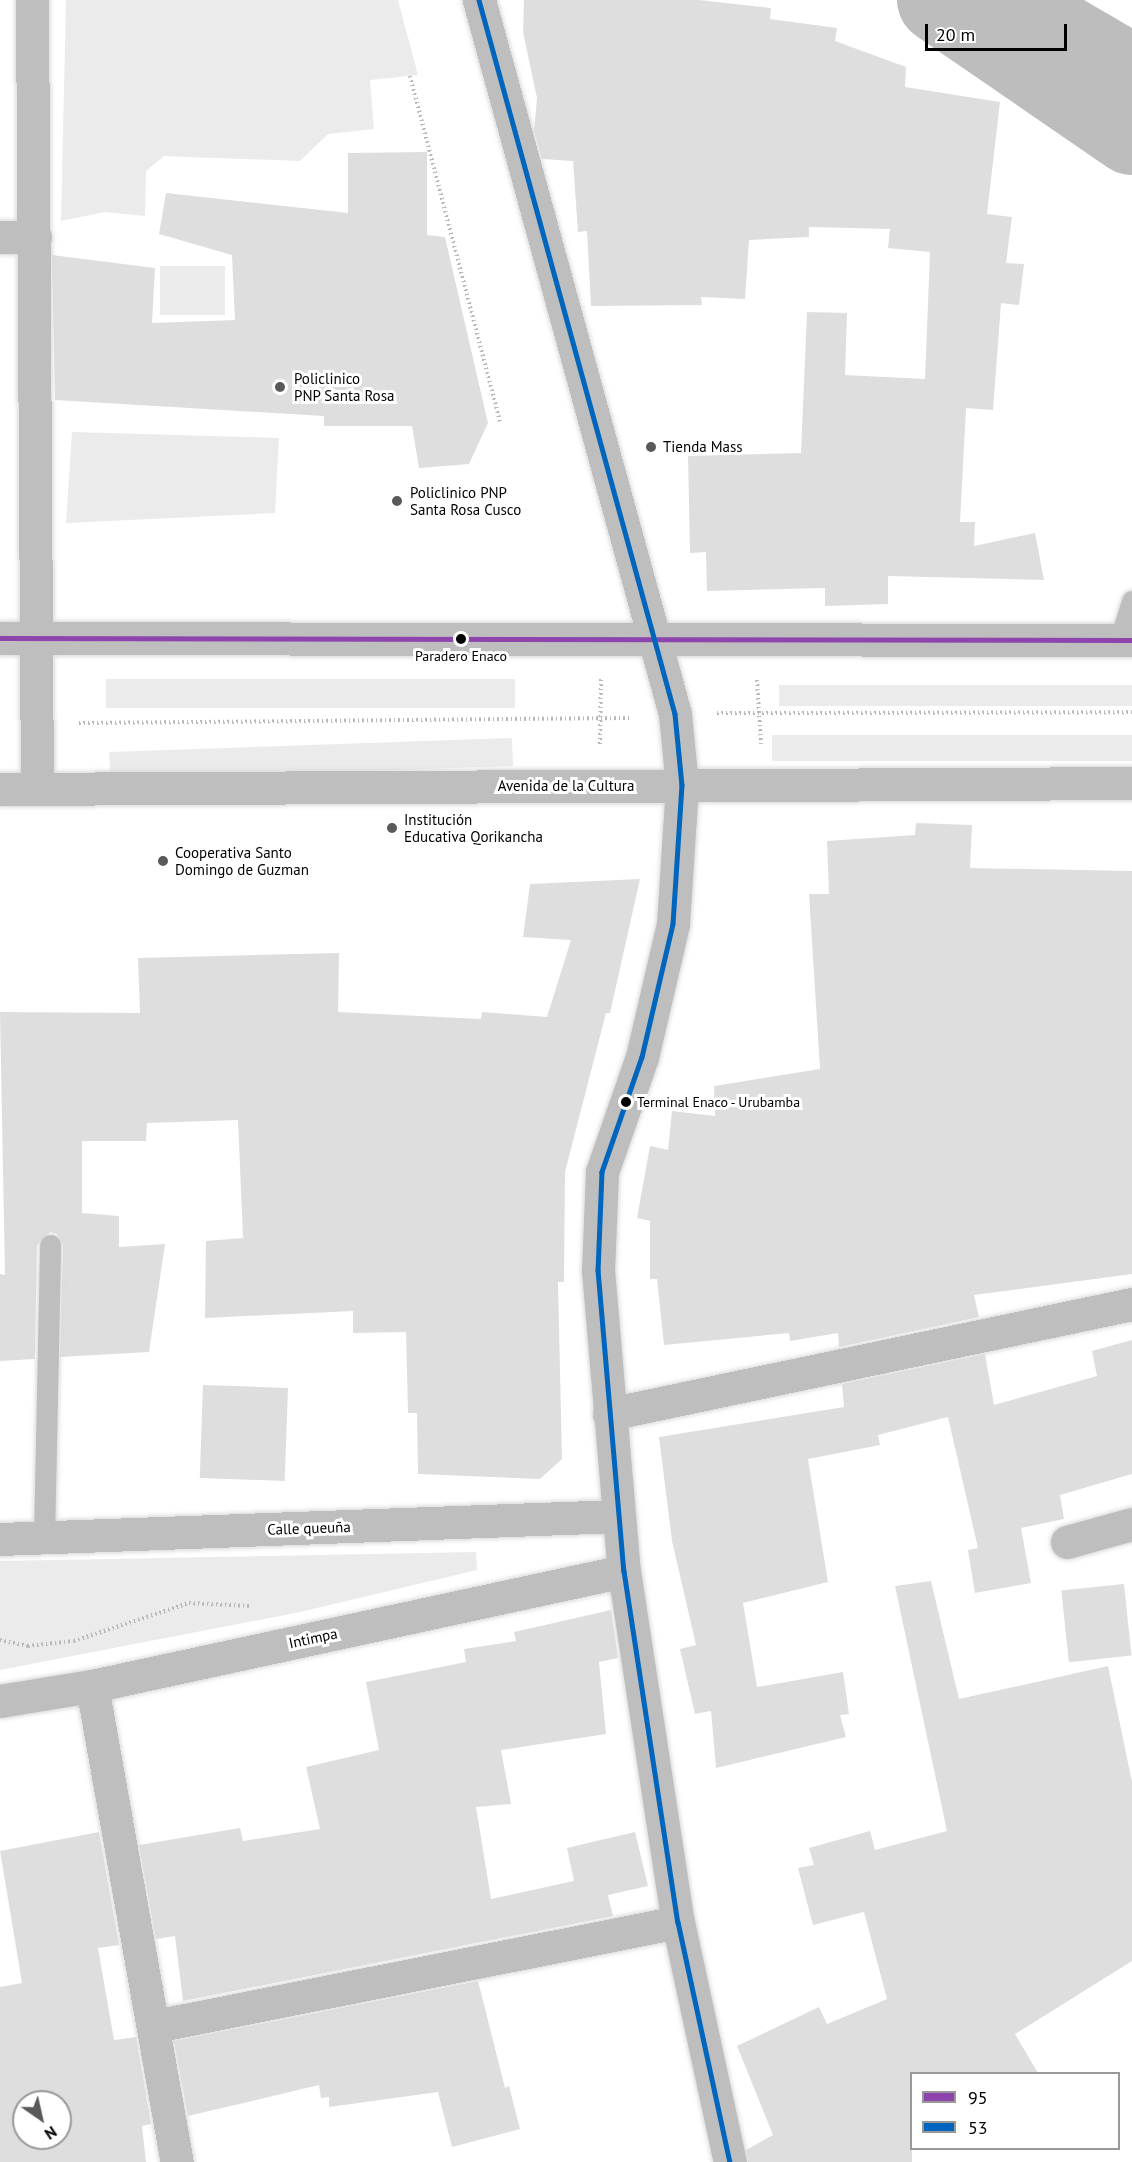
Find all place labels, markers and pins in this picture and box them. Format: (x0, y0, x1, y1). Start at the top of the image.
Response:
place label: Policlinico PNP Santa Rosa (294, 369, 395, 404)
marker: Policlinico PNP Santa Rosa (271, 378, 289, 396)
place label: Tienda Mass (663, 438, 743, 456)
marker: Tienda Mass (644, 440, 658, 454)
place label: Policlinico PNP Santa Rosa Cusco (410, 483, 521, 518)
marker: Policlinico PNP Santa Rosa Cusco (388, 492, 406, 510)
marker: Paradero Enaco (455, 633, 467, 645)
place label: Paradero Enaco (415, 648, 507, 664)
place label: Institución Educativa Qorikancha (404, 810, 543, 845)
marker: Institución Educativa Qorikancha (385, 821, 399, 835)
place label: Cooperativa Santo Domingo de Guzman (175, 843, 309, 878)
marker: Cooperativa Santo Domingo de Guzman (156, 854, 170, 868)
place label: Terminal Enaco - Urubamba (637, 1094, 802, 1110)
marker: Terminal Enaco - Urubamba (620, 1096, 632, 1108)

